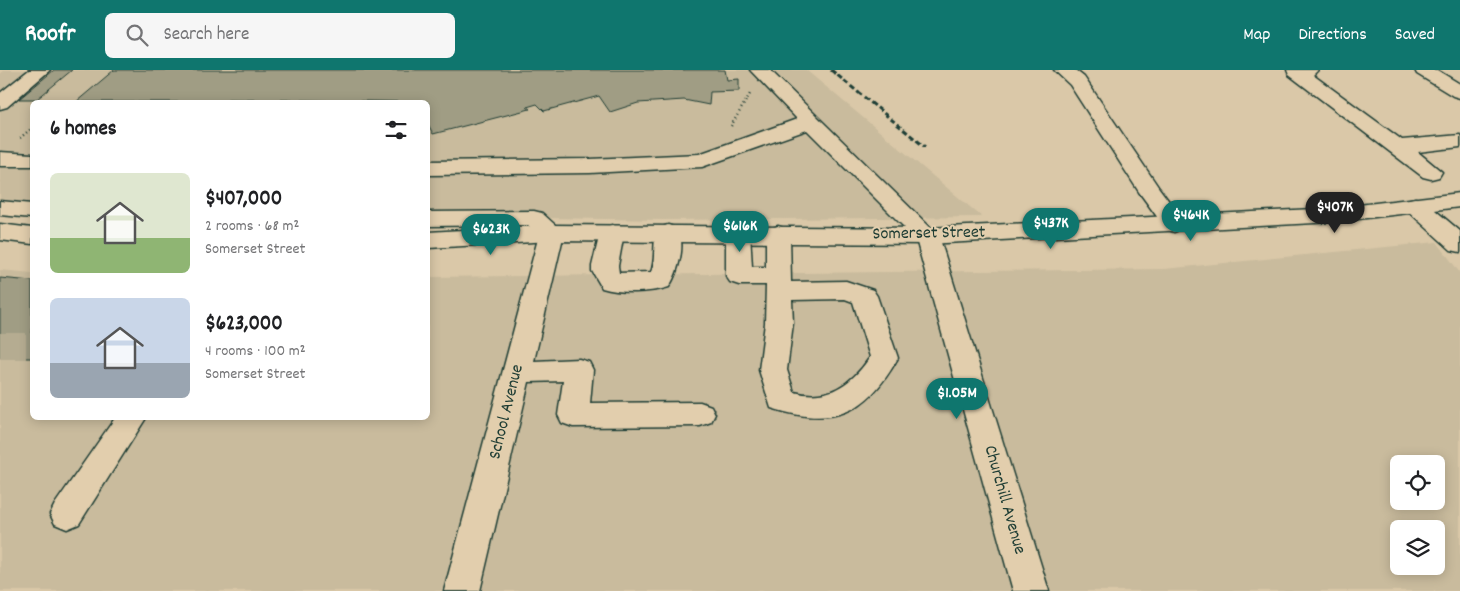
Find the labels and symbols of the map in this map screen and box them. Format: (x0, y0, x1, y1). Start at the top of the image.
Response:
pin: $407K (1300, 191, 1370, 234)
pin: $464K (1156, 200, 1226, 242)
pin: $437K (1016, 208, 1086, 250)
pin: $616K (705, 210, 775, 253)
pin: $623K (456, 214, 526, 256)
street label: Somerset Street (872, 221, 986, 247)
street label: School Avenue (483, 362, 531, 462)
pin: $1.05M (916, 378, 998, 420)
street label: Churchill Avenue (977, 443, 1032, 557)

